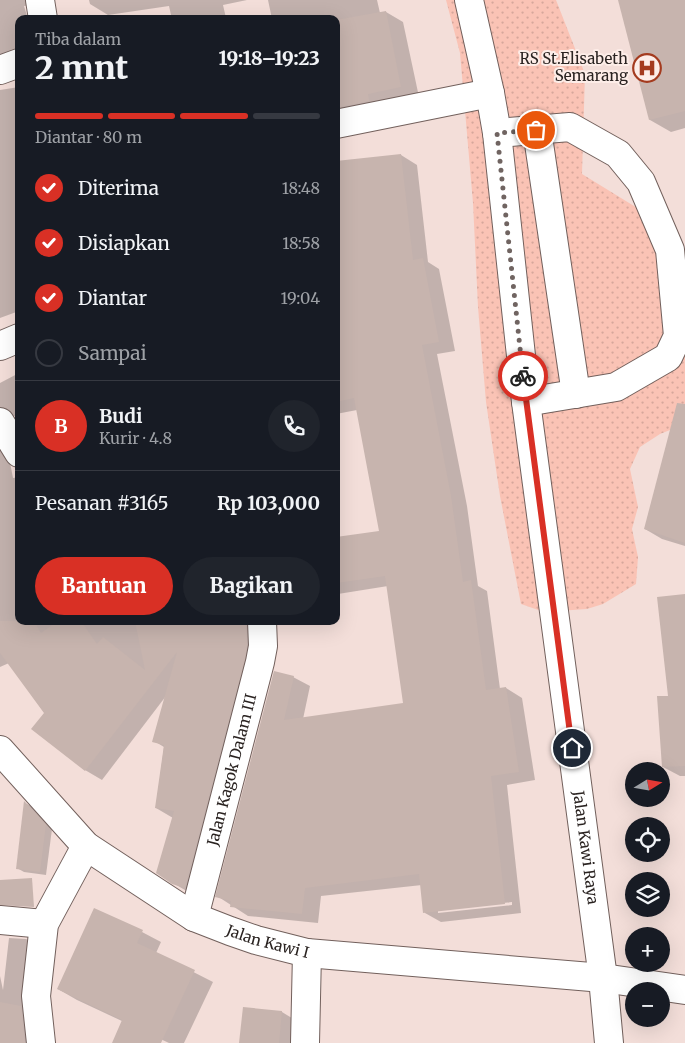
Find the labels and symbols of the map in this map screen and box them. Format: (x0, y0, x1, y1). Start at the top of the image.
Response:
place label: RS St.Elisabeth Semarang (519, 49, 628, 85)
hospital icon: RS St.Elisabeth Semarang (632, 53, 662, 83)
pin (515, 109, 557, 151)
courier (498, 351, 548, 401)
street label: Jalan Kagok Dalam III (203, 692, 260, 849)
pin (551, 727, 593, 769)
north arrow (625, 762, 670, 808)
street label: Jalan Kawi Raya (569, 788, 603, 905)
street label: Jalan Kawi I (223, 920, 311, 962)

